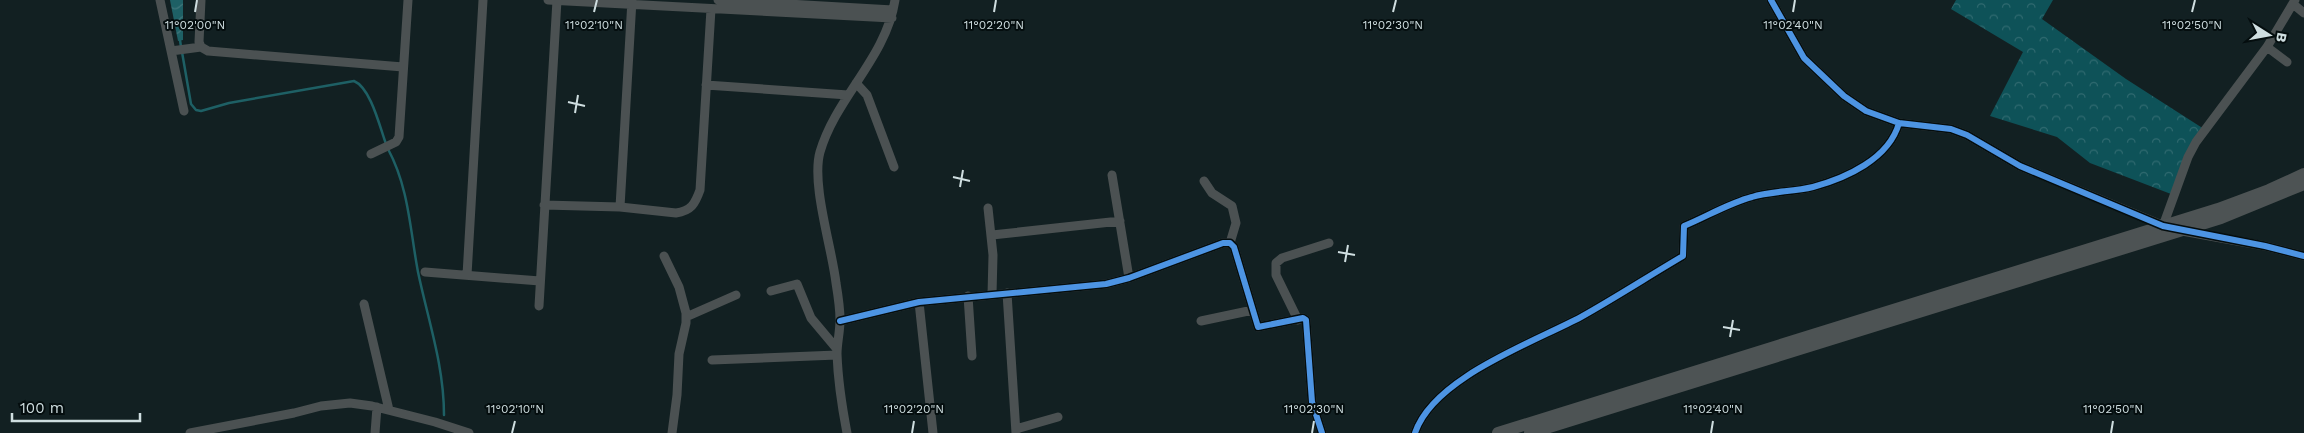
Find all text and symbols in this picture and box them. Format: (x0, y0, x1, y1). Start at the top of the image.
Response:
north arrow (2244, 10, 2294, 60)
text: 11°02'00"N (165, 18, 225, 32)
text: 11°02'10"N (565, 18, 623, 32)
text: 11°02'20"N (964, 18, 1024, 32)
text: 11°02'30"N (1363, 18, 1423, 32)
text: 11°02'40"N (1763, 18, 1823, 32)
text: 11°02'50"N (2162, 18, 2222, 32)
text: B (2273, 31, 2291, 44)
scale bar (12, 390, 140, 422)
text: 100 m (20, 399, 64, 417)
text: 11°02'10"N (486, 402, 544, 416)
text: 11°02'20"N (884, 402, 944, 416)
text: 11°02'30"N (1284, 402, 1344, 416)
text: 11°02'40"N (1683, 402, 1743, 416)
text: 11°02'50"N (2083, 402, 2143, 416)

